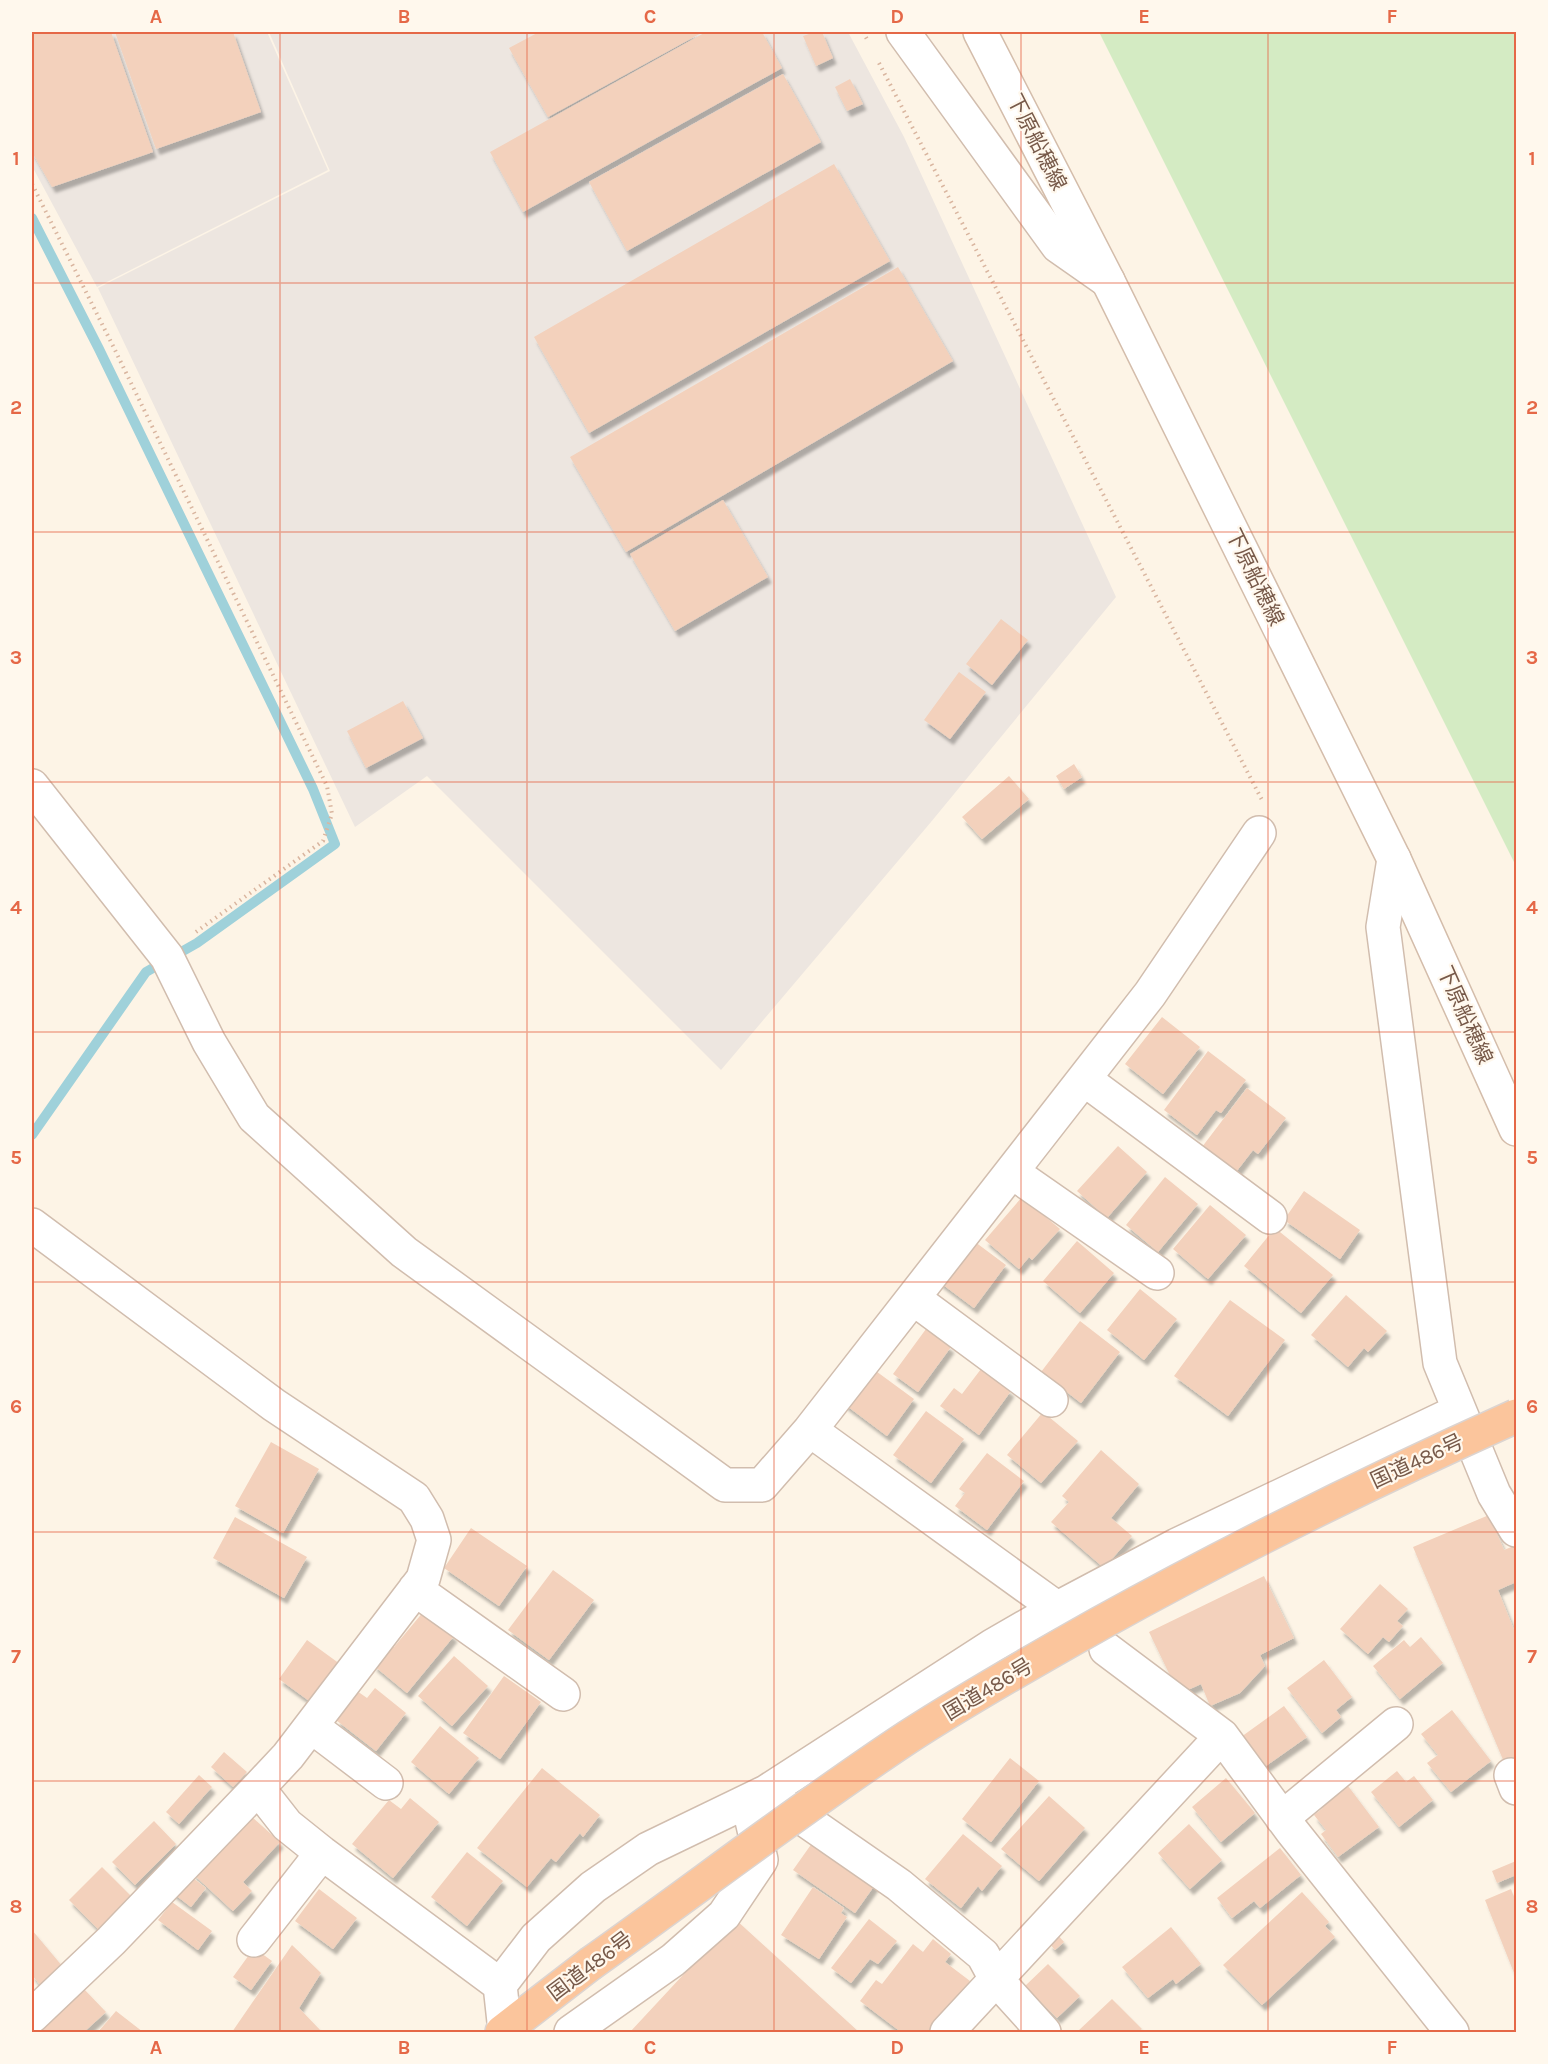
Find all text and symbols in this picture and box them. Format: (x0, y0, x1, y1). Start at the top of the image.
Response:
text: A (150, 5, 163, 28)
text: B (398, 5, 410, 28)
text: C (644, 5, 656, 28)
text: D (890, 5, 904, 28)
text: E (1138, 5, 1150, 28)
text: F (1387, 5, 1398, 28)
street label: 下原船穂線 (1002, 90, 1072, 194)
text: 1 (12, 147, 20, 170)
text: 1 (1528, 147, 1536, 170)
text: 2 (10, 396, 22, 419)
text: 2 (1526, 396, 1538, 419)
street label: 下原船穂線 (1221, 525, 1289, 629)
text: 3 (10, 646, 22, 669)
text: 3 (1526, 646, 1538, 669)
text: 4 (10, 896, 22, 919)
text: 4 (1526, 896, 1538, 919)
street label: 下原船穂線 (1433, 962, 1497, 1068)
text: 5 (10, 1146, 22, 1169)
text: 5 (1526, 1146, 1538, 1169)
text: 6 (10, 1395, 22, 1418)
text: 6 (1526, 1395, 1538, 1418)
street label: 国道486号 (1367, 1429, 1467, 1493)
text: 7 (11, 1645, 21, 1668)
text: 7 (1527, 1645, 1537, 1668)
street label: 国道486号 (939, 1653, 1037, 1725)
text: 8 (10, 1895, 22, 1918)
text: 8 (1526, 1895, 1538, 1918)
street label: 国道486号 (543, 1926, 637, 2006)
text: A (150, 2036, 163, 2059)
text: B (398, 2036, 410, 2059)
text: C (644, 2036, 656, 2059)
text: D (890, 2036, 904, 2059)
text: E (1138, 2036, 1150, 2059)
text: F (1387, 2036, 1398, 2059)

